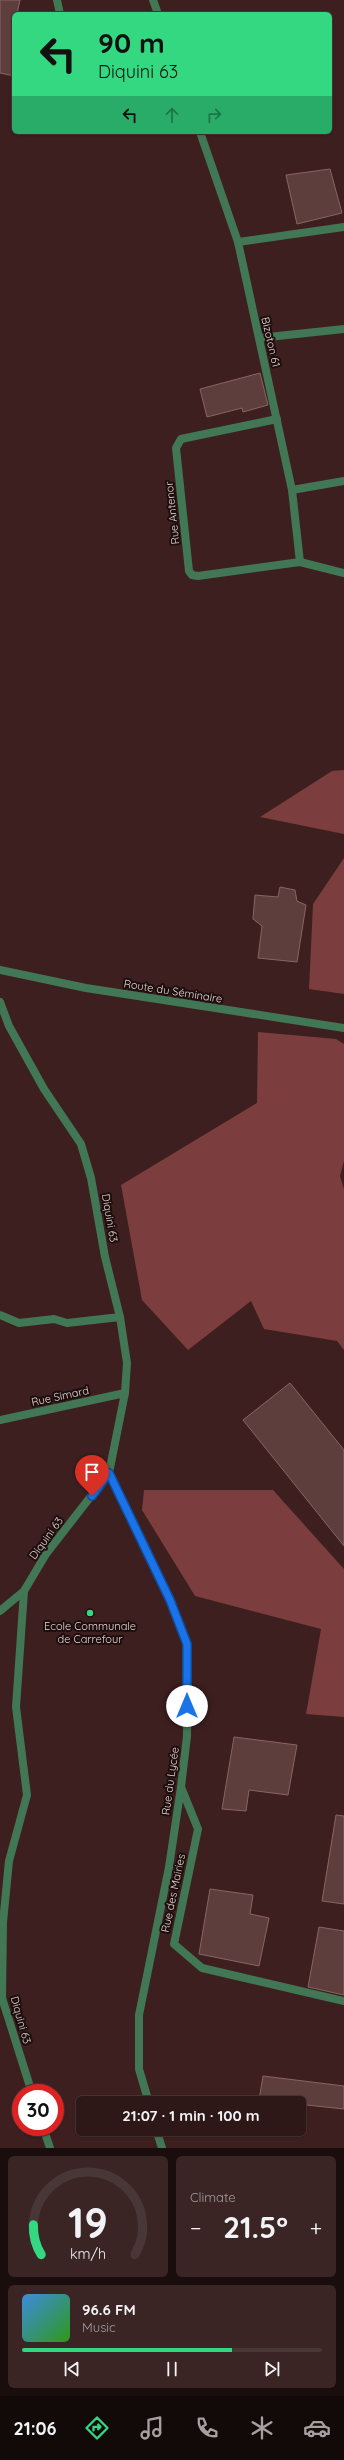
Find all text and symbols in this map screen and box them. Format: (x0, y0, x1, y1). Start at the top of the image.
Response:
text: 90 m (98, 25, 165, 60)
icon: left (32, 28, 84, 80)
text: Diquini 63 (98, 60, 178, 83)
icon: left (119, 104, 141, 126)
icon: ahead (161, 104, 183, 126)
icon: right (203, 104, 225, 126)
street label: Bizoton 61 (258, 316, 284, 368)
street label: Rue Antenor (162, 480, 182, 545)
street label: Route du Séminaire (123, 976, 223, 1006)
street label: Diquini 63 (99, 1193, 121, 1244)
street label: Rue Simard (30, 1383, 90, 1409)
pin (75, 1455, 109, 1496)
icon: arrive (81, 1461, 103, 1483)
street label: Diquini 63 (26, 1514, 66, 1562)
marker: Ecole Communale de Carrefour (85, 1608, 95, 1618)
place label: Ecole Communale de Carrefour (44, 1619, 136, 1646)
position arrow (166, 1685, 208, 1727)
street label: Rue du Lycée (158, 1746, 182, 1816)
street label: Rue des Mairies (158, 1852, 188, 1934)
street label: Diquini 63 (8, 1995, 35, 2046)
speed limit sign: 30 (12, 2084, 64, 2136)
text: 21:07 · 1 min · 100 m (122, 2106, 260, 2125)
text: Climate (190, 2189, 236, 2205)
text: 19 (68, 2195, 108, 2247)
text: 21.5° (223, 2208, 288, 2246)
text: − (190, 2214, 201, 2242)
text: + (310, 2214, 322, 2242)
text: km/h (70, 2244, 106, 2262)
text: 96.6 FM (82, 2300, 136, 2319)
text: Music (82, 2319, 116, 2335)
icon: previous (61, 2358, 83, 2380)
icon: pause (161, 2358, 183, 2380)
icon: next (261, 2358, 283, 2380)
icon: directions (83, 2414, 111, 2442)
icon: music (138, 2414, 166, 2442)
icon: phone (193, 2414, 221, 2442)
icon: climate (248, 2414, 276, 2442)
icon: car (303, 2414, 331, 2442)
text: 21:06 (13, 2417, 57, 2440)

